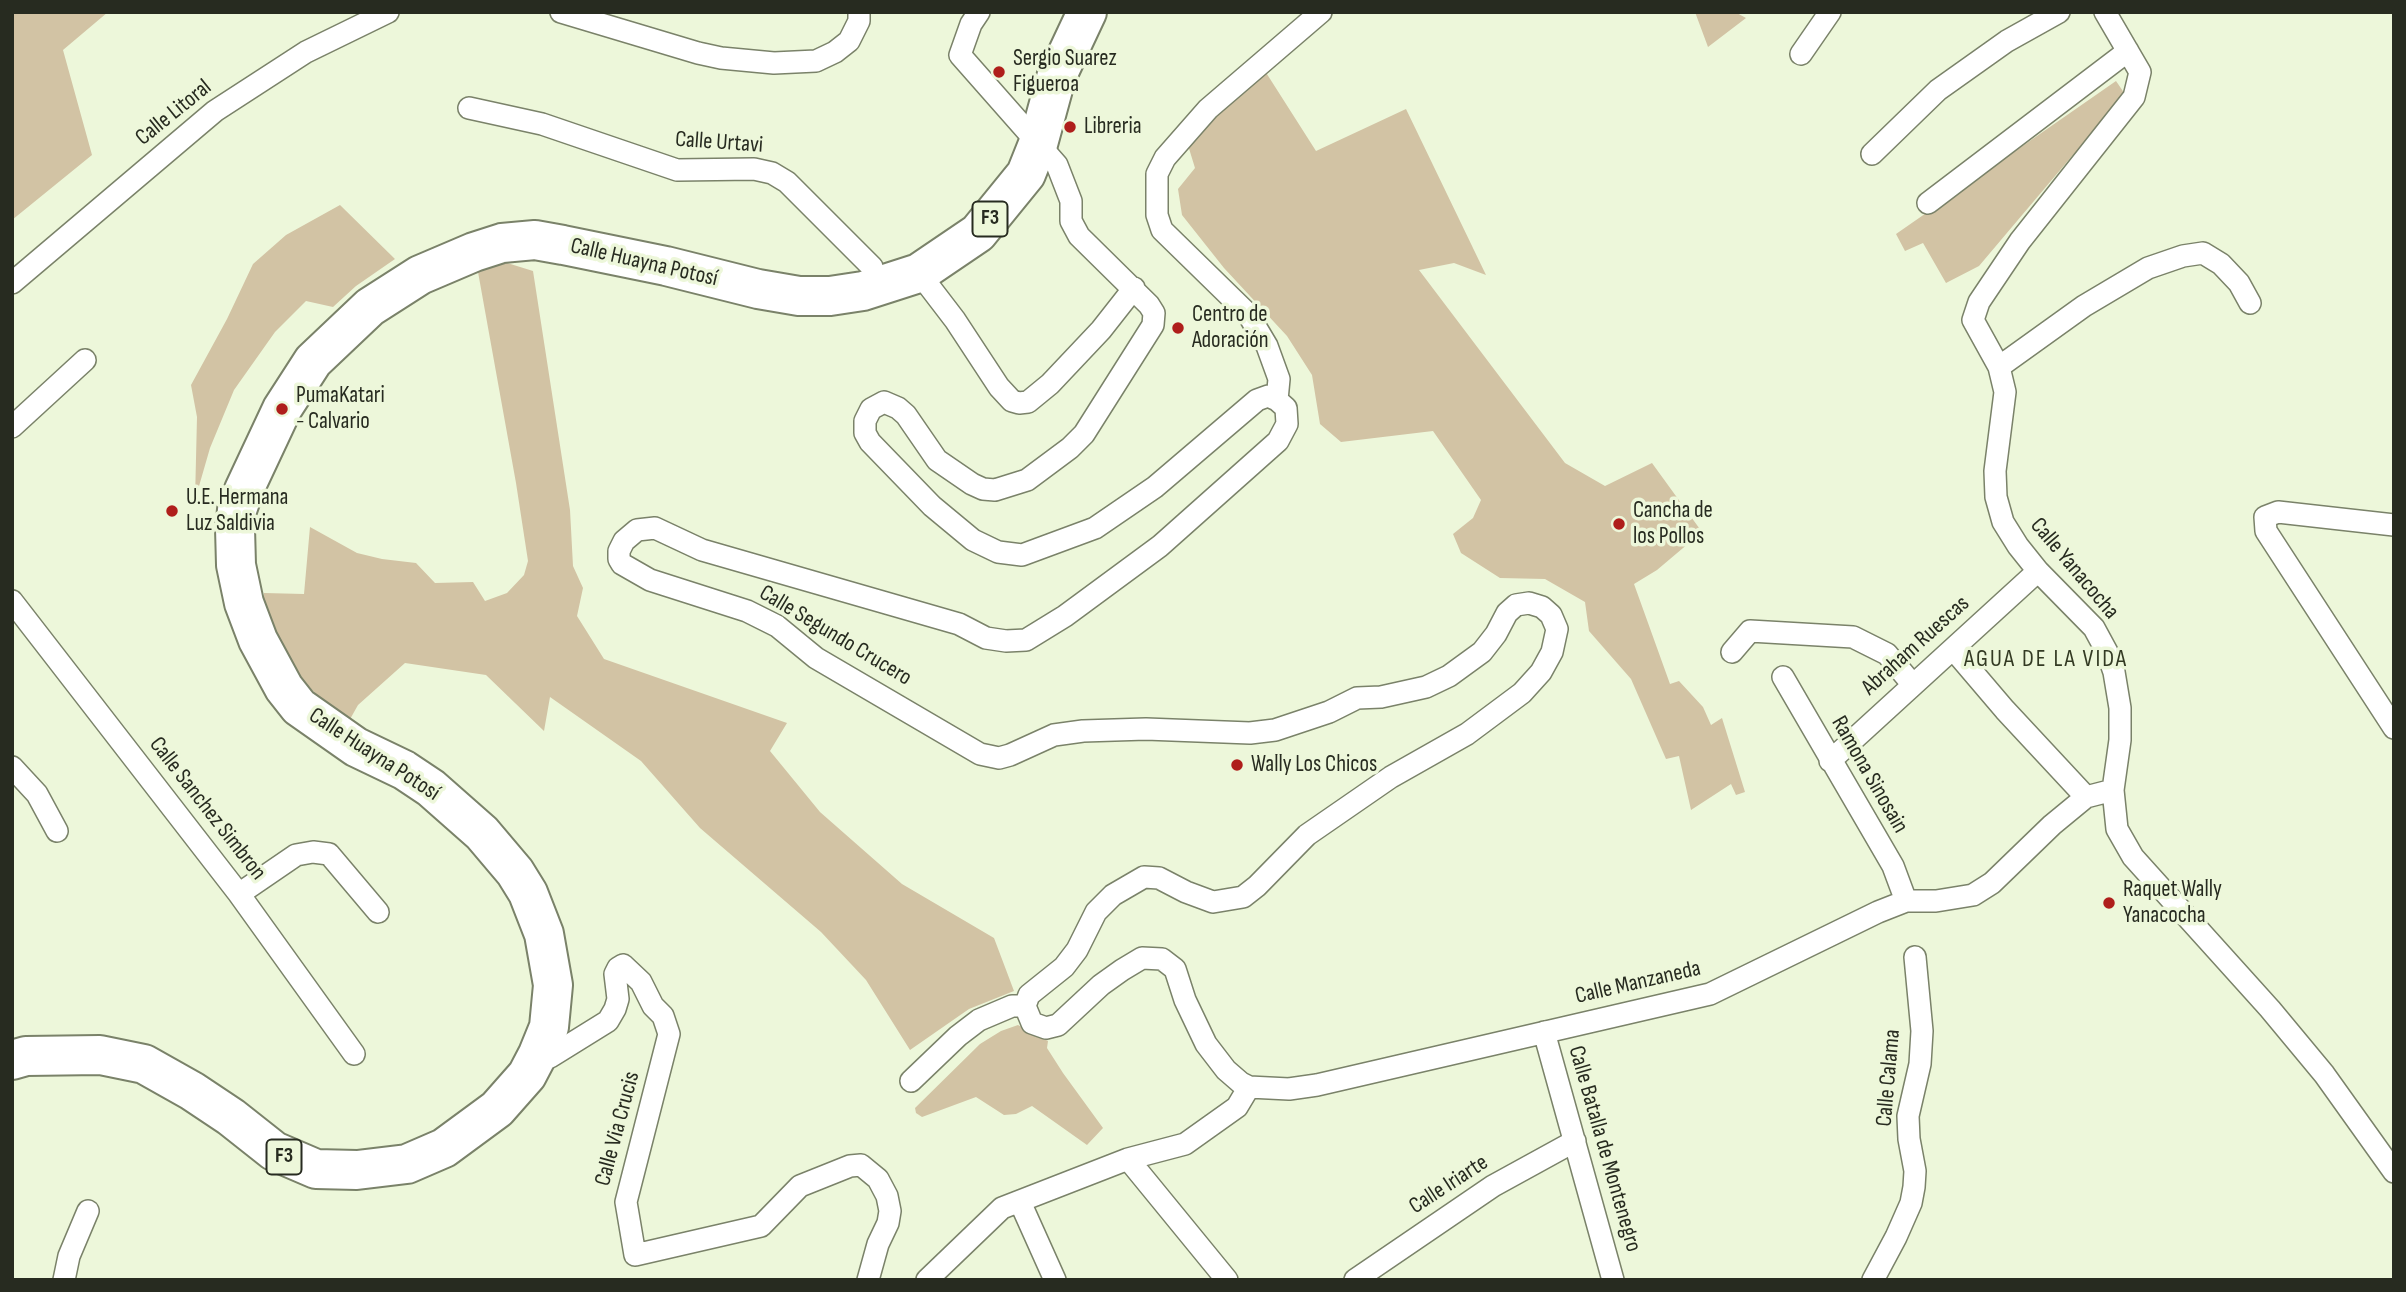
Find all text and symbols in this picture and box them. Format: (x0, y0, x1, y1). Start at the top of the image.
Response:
place label: Sergio Suarez Figueroa (1013, 45, 1117, 99)
marker: Sergio Suarez Figueroa (991, 64, 1007, 80)
street label: Calle Litoral (130, 74, 218, 152)
place label: Libreria (1084, 113, 1142, 141)
marker: Libreria (1062, 119, 1078, 135)
street label: Calle Urtavi (674, 126, 764, 160)
road number: F3 (972, 202, 1007, 236)
street label: Calle Huayna Potosí (568, 233, 720, 293)
place label: Centro de Adoración (1192, 301, 1269, 355)
marker: Centro de Adoración (1170, 320, 1186, 336)
place label: PumaKatari - Calvario (296, 382, 385, 436)
marker: PumaKatari - Calvario (274, 401, 290, 417)
place label: U.E. Hermana Luz Saldivia (186, 484, 288, 538)
place label: Cancha de los Pollos (1633, 497, 1713, 551)
marker: U.E. Hermana Luz Saldivia (164, 503, 180, 519)
street label: Calle Yanacocha (2024, 513, 2124, 625)
marker: Cancha de los Pollos (1611, 516, 1627, 532)
street label: Calle Segundo Crucero (754, 580, 916, 692)
street label: Abraham Ruescas (1856, 590, 1976, 702)
district label: AGUA DE LA VIDA (1966, 646, 2126, 674)
street label: Calle Huayna Potosí (303, 702, 445, 808)
street label: Ramona Sinosain (1824, 712, 1914, 838)
street label: Calle Sanchez Simbron (143, 732, 271, 886)
place label: Wally Los Chicos (1251, 751, 1377, 779)
marker: Wally Los Chicos (1229, 757, 1245, 773)
place label: Raquet Wally Yanacocha (2123, 876, 2222, 930)
marker: Raquet Wally Yanacocha (2101, 895, 2117, 911)
street label: Calle Manzaneda (1572, 955, 1704, 1011)
street label: Calle Calama (1871, 1028, 1907, 1128)
street label: Calle Batalla de Montenegro (1561, 1043, 1647, 1255)
street label: Calle Via Crucis (589, 1069, 647, 1189)
road number: F3 (266, 1140, 302, 1174)
street label: Calle Iriarte (1404, 1149, 1494, 1221)

